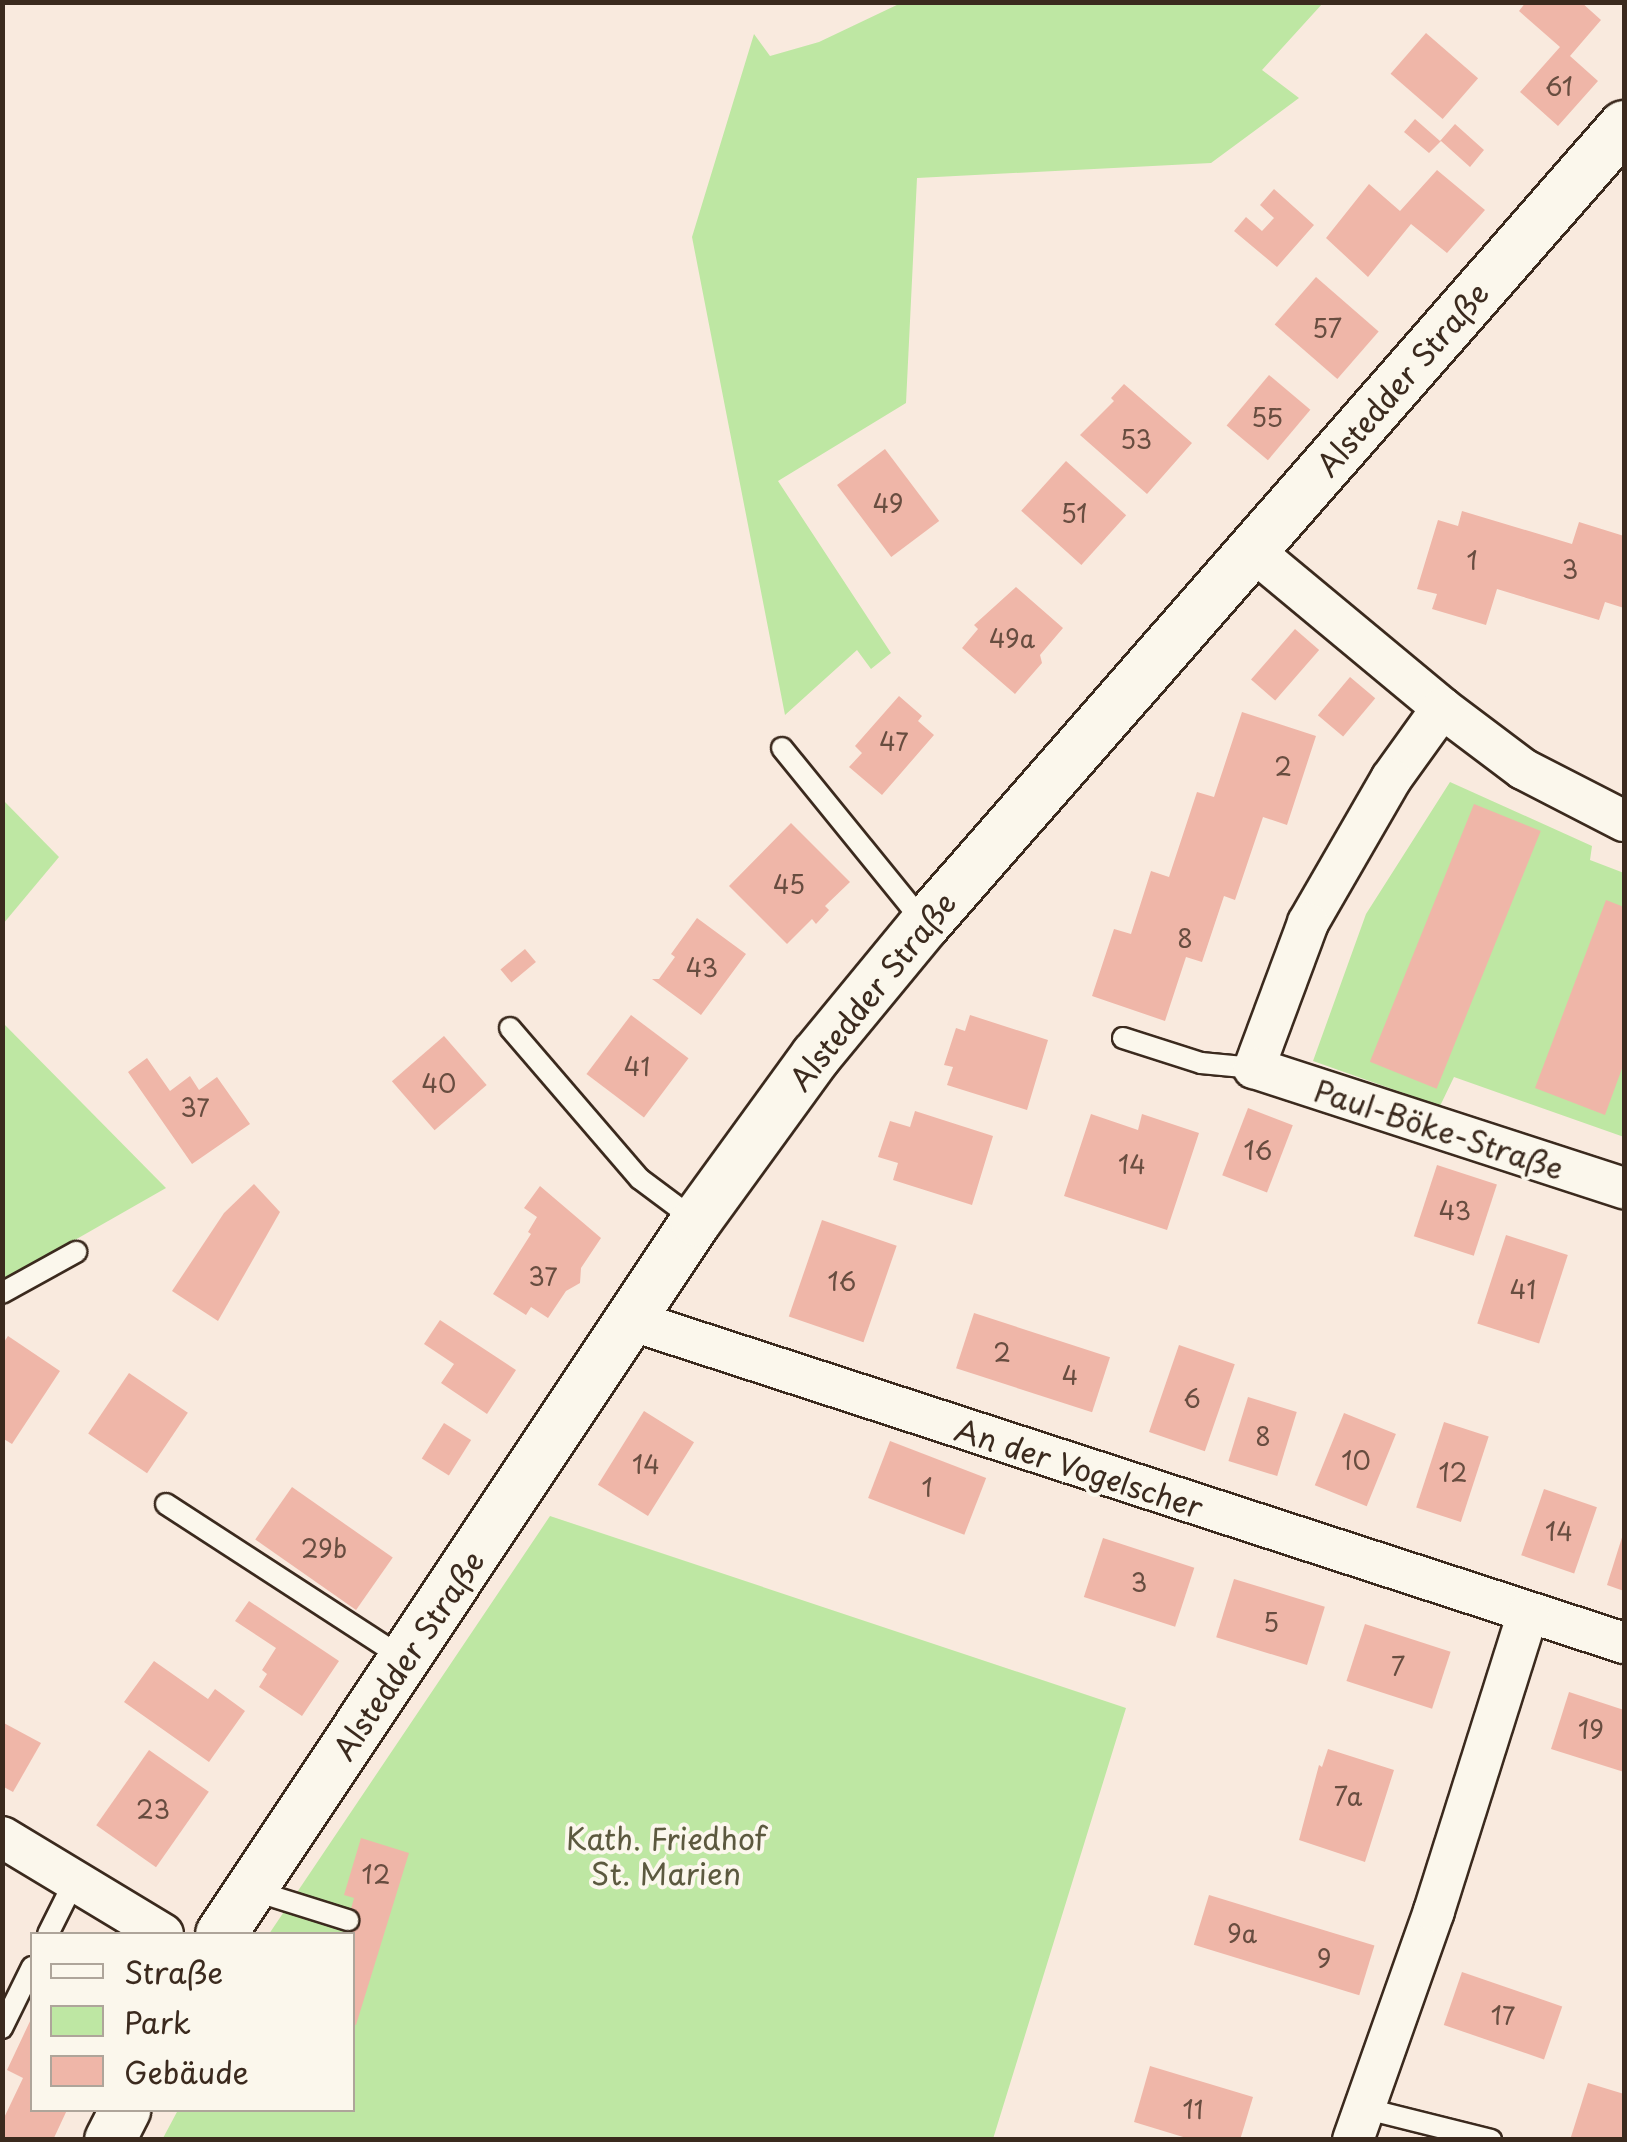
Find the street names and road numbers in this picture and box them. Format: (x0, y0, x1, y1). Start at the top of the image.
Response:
street label: Alstedder Straße (1308, 275, 1496, 483)
street label: Alstedder Straße (781, 884, 963, 1098)
street label: Paul-Böke-Straße (1310, 1072, 1568, 1186)
street label: An der Vogelscher (950, 1411, 1208, 1525)
street label: Alstedder Straße (325, 1543, 491, 1767)

